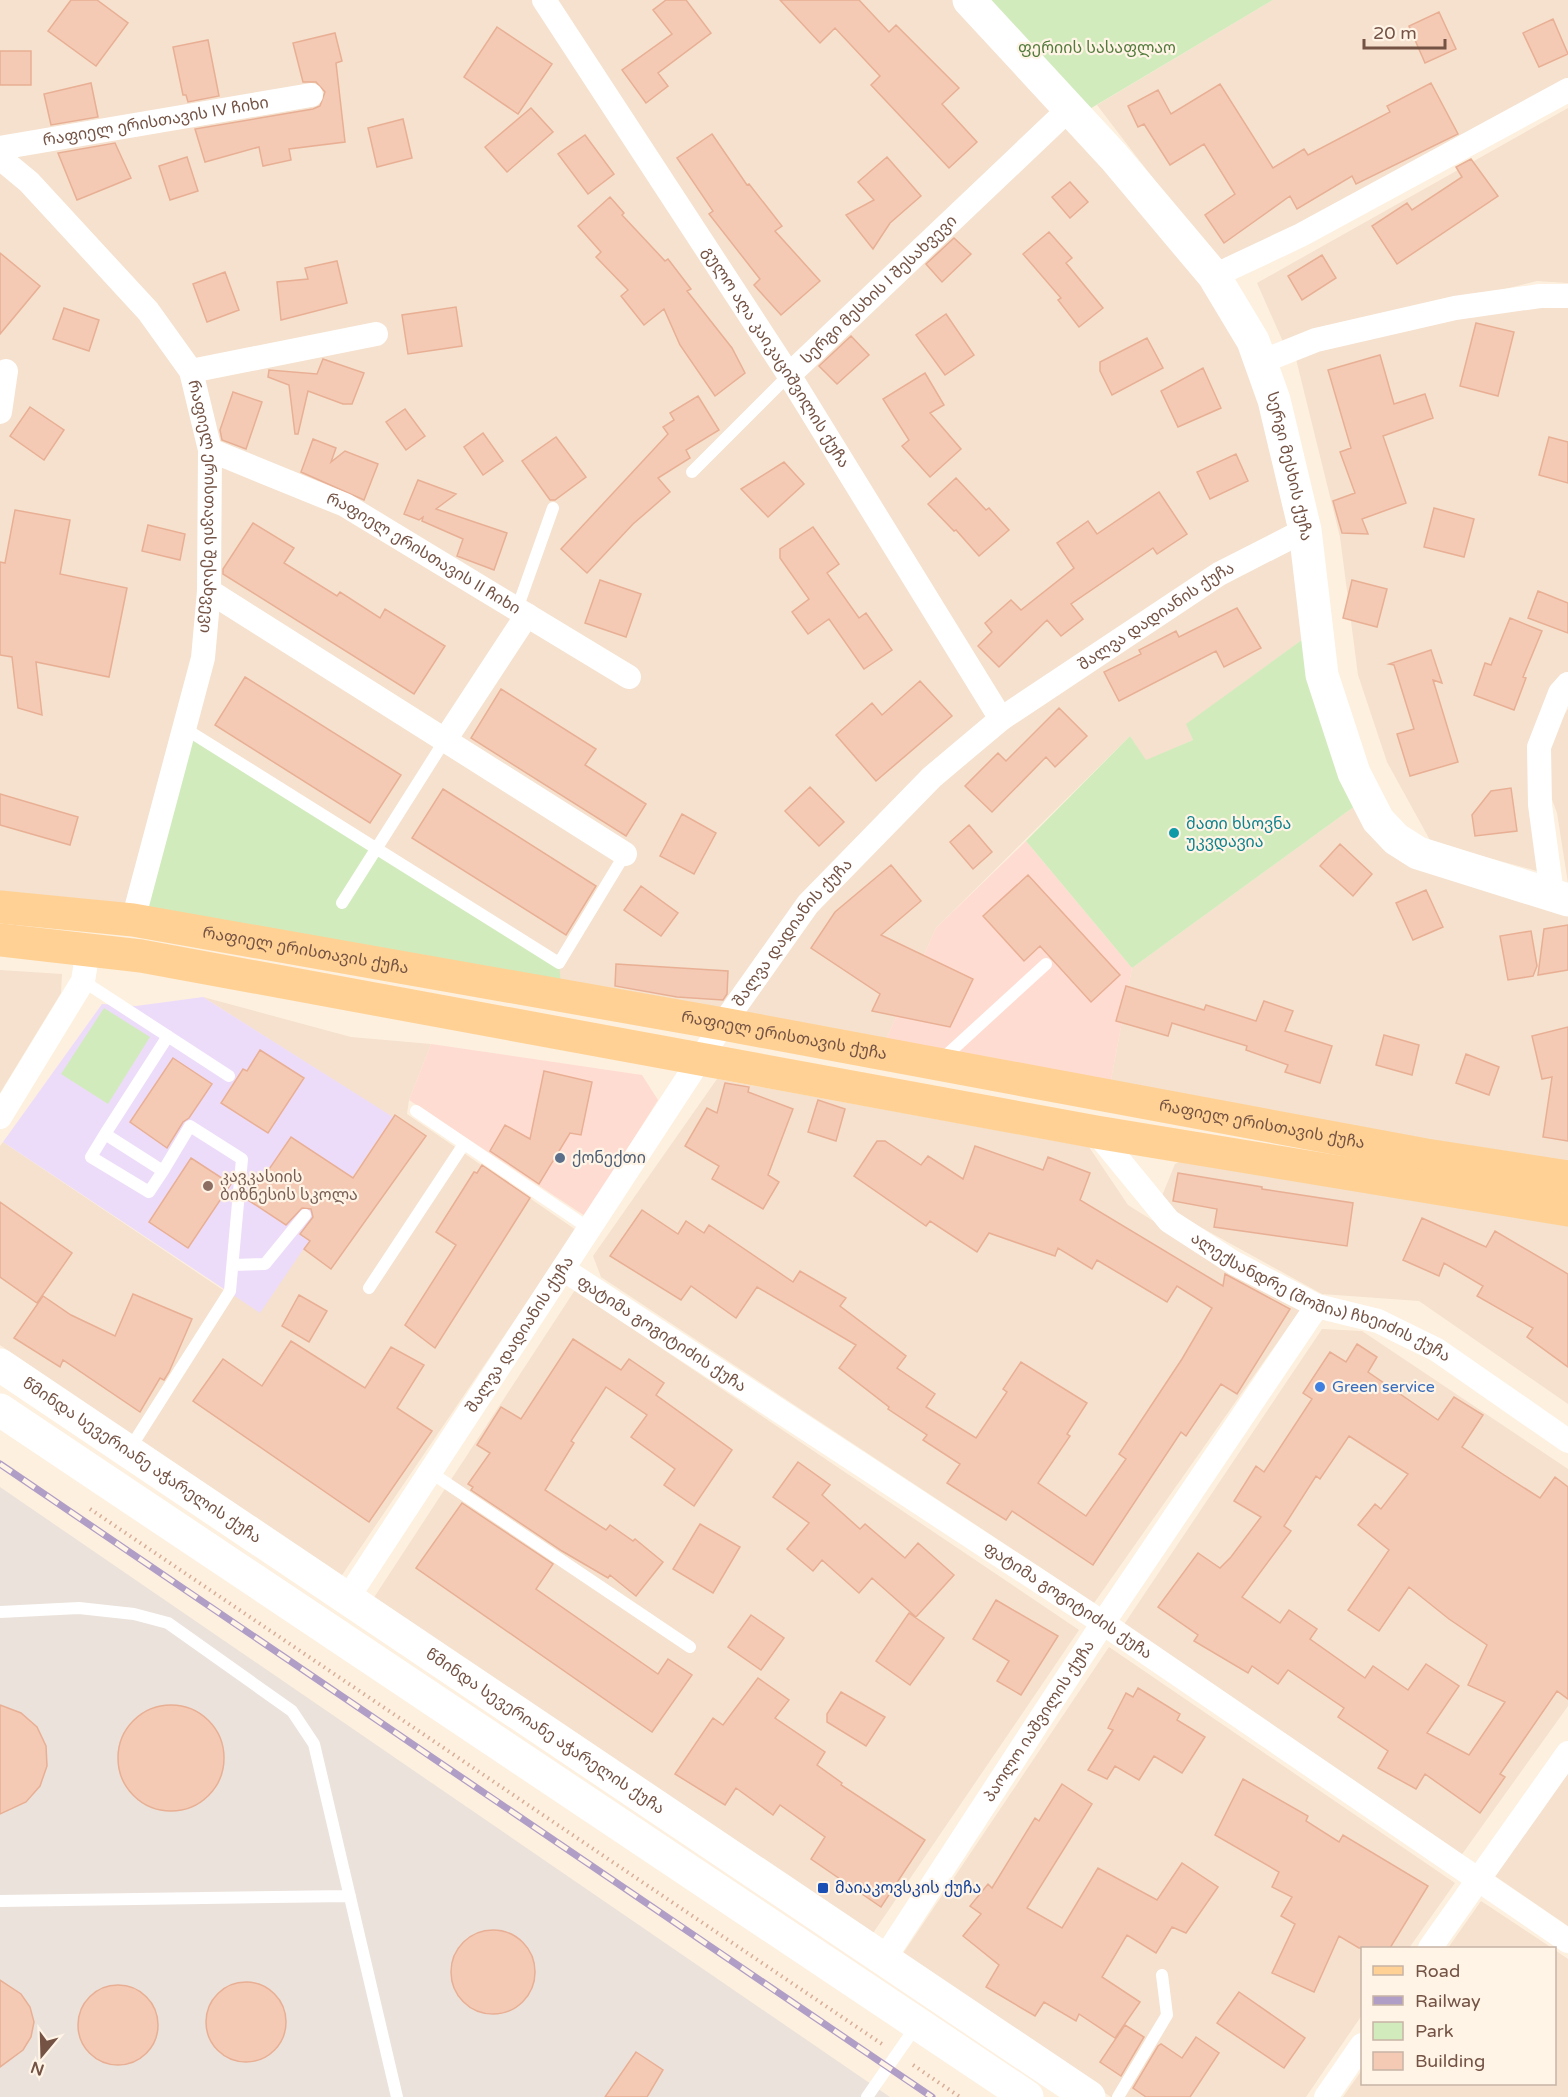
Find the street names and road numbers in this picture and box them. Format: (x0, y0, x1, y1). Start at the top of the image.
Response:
street label: რაფიელ ერისთავის IV ჩიხი (41, 92, 270, 151)
street label: სერგი მესხის I შესახვევი (797, 211, 961, 368)
street label: გულო აღა კაიკაციშვილის ქუჩა (698, 243, 854, 472)
street label: რაფიელ ერისთავის შესახვევი (184, 378, 220, 634)
street label: სერგი მესხის ქუჩა (1262, 389, 1316, 542)
street label: რაფიელ ერისთავის II ჩიხი (324, 489, 524, 619)
street label: შალვა დადიანის ქუჩა (1074, 558, 1238, 675)
street label: შალვა დადიანის ქუჩა (728, 855, 857, 1011)
street label: რაფიელ ერისთავის ქუჩა (201, 922, 410, 978)
street label: რაფიელ ერისთავის ქუჩა (680, 1007, 889, 1064)
street label: რაფიელ ერისთავის ქუჩა (1158, 1095, 1366, 1153)
street label: ალექსანდრე (შოშია) ჩხეიძის ქუჩა (1187, 1228, 1454, 1366)
street label: შალვა დადიანის ქუჩა (462, 1253, 578, 1417)
street label: ფატიმა გოგიტიძის ქუჩა (573, 1271, 750, 1396)
street label: წმინდა სევერიანე აჭარელის ქუჩა (19, 1373, 265, 1548)
street label: ფატიმა გოგიტიძის ქუჩა (980, 1537, 1156, 1664)
street label: პაოლო იაშვილის ქუჩა (979, 1636, 1099, 1806)
street label: წმინდა სევერიანე აჭარელის ქუჩა (422, 1644, 668, 1819)

